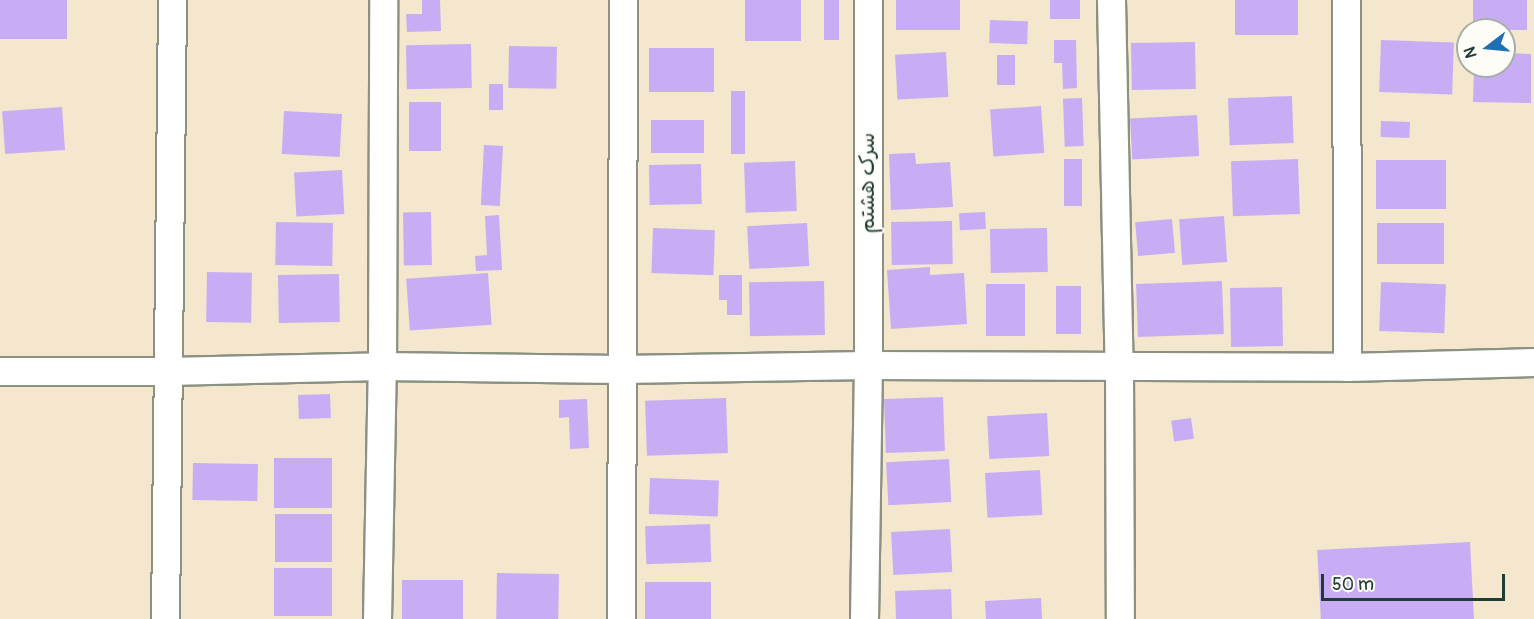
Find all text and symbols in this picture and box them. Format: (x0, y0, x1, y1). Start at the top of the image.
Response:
north arrow (1456, 18, 1516, 78)
text: N (1460, 44, 1482, 60)
street label: سرک هشتم (855, 133, 881, 233)
scale bar (1324, 562, 1508, 600)
text: 50 m (1332, 573, 1374, 596)

